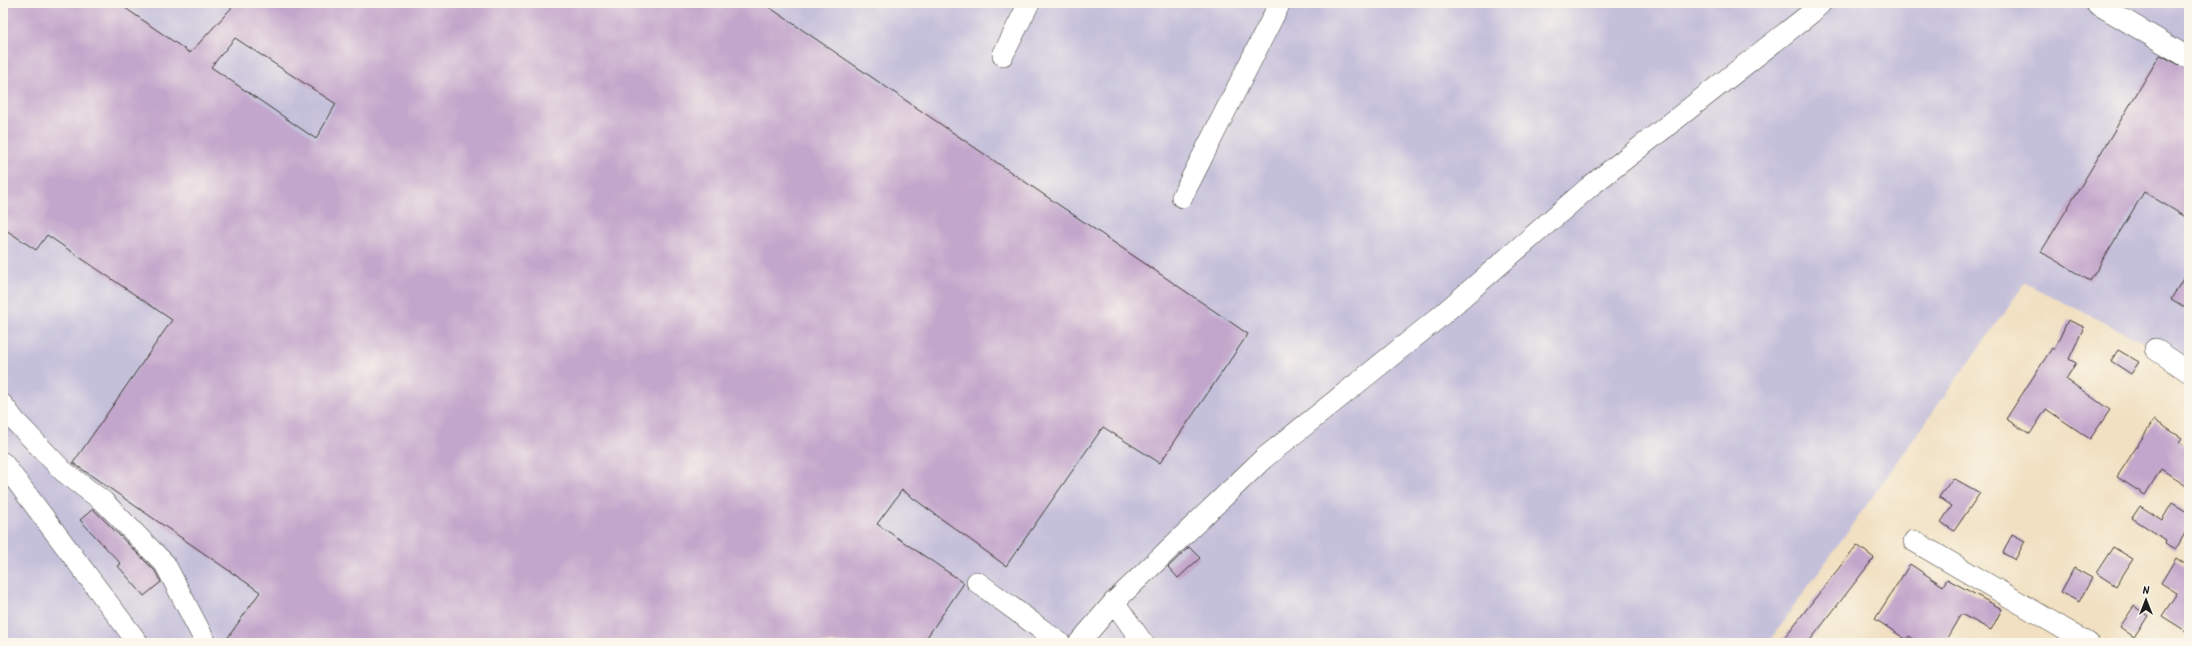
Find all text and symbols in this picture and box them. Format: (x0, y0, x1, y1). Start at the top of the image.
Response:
north arrow (2126, 580, 2166, 620)
text: N (2143, 582, 2150, 600)

